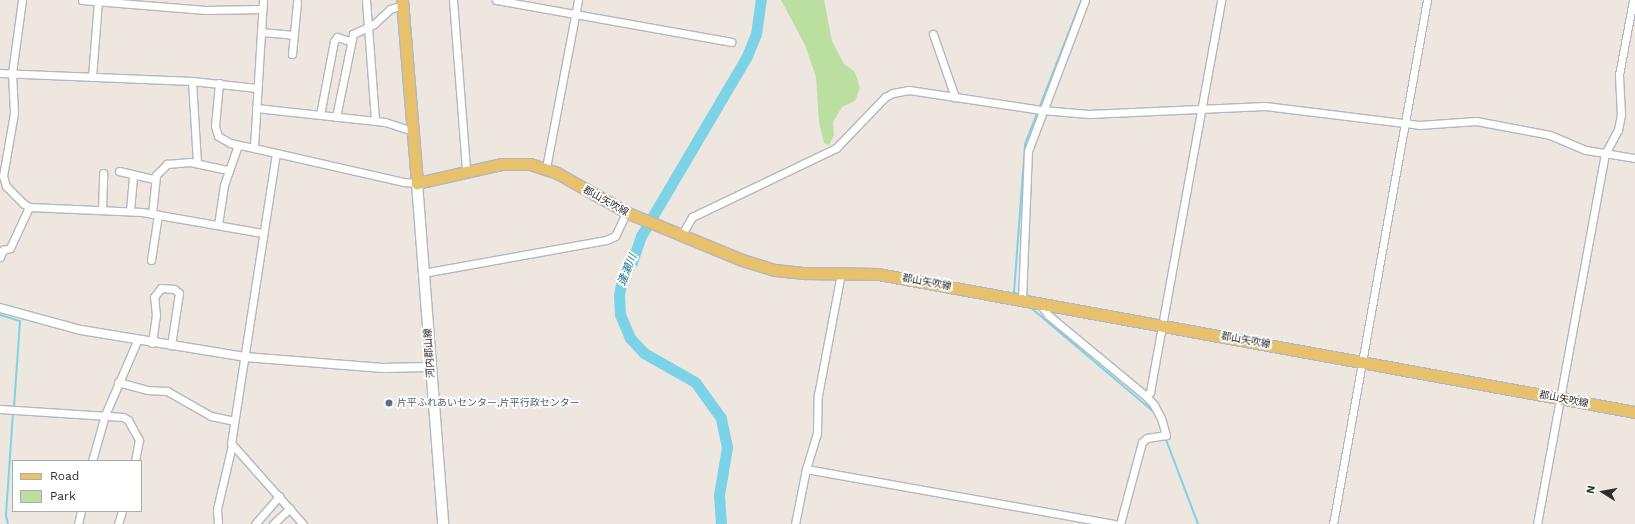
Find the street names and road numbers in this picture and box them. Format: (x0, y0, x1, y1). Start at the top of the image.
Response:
street label: 郡山矢吹線 (581, 184, 631, 218)
street label: 郡山矢吹線 (901, 272, 953, 292)
street label: 河内郡山線 (421, 328, 437, 378)
street label: 郡山矢吹線 (1220, 330, 1272, 350)
street label: 郡山矢吹線 (1538, 388, 1590, 410)

